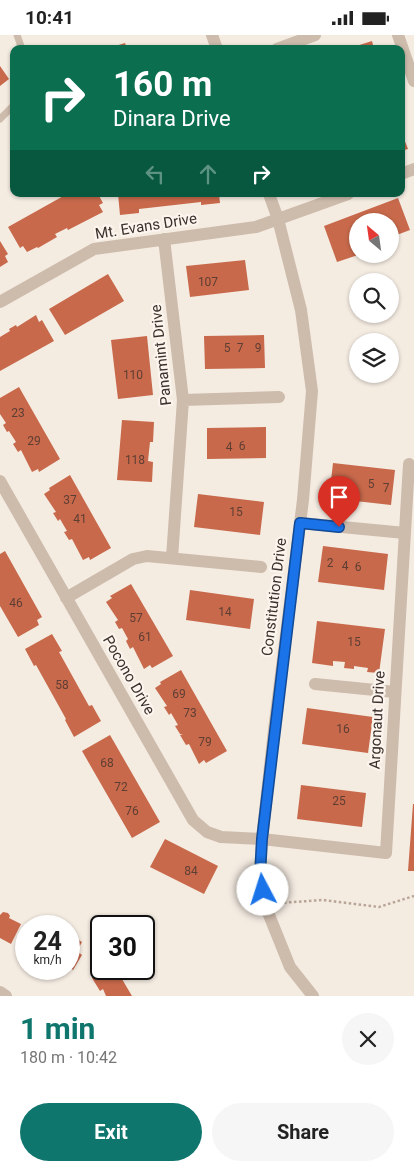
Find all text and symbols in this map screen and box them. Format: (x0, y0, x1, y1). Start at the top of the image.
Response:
text: 10:41 (25, 6, 74, 29)
text: 160 m (113, 64, 212, 105)
icon: right (30, 65, 95, 130)
text: Dinara Drive (113, 106, 231, 131)
icon: left (141, 160, 169, 188)
icon: ahead (194, 160, 222, 188)
icon: right (247, 160, 275, 188)
street label: Mt. Evans Drive (94, 209, 198, 243)
north arrow (349, 213, 399, 263)
map controls (349, 213, 399, 383)
button: search (349, 273, 399, 323)
house number: 107 (198, 275, 218, 289)
street label: Panamint Drive (147, 304, 175, 406)
button: layers (349, 333, 399, 383)
house number: 5 (224, 341, 231, 355)
house number: 7 (237, 341, 244, 355)
house number: 9 (255, 341, 261, 355)
house number: 110 (123, 368, 143, 382)
house number: 23 (11, 406, 25, 420)
house number: 29 (27, 434, 41, 448)
house number: 6 (239, 439, 246, 453)
house number: 4 (226, 440, 233, 454)
house number: 118 (125, 453, 145, 467)
pin (318, 476, 360, 527)
house number: 5 (368, 477, 375, 491)
house number: 7 (383, 481, 390, 495)
icon: arrive (325, 483, 353, 511)
house number: 37 (63, 493, 77, 507)
house number: 15 (229, 505, 243, 519)
house number: 41 (73, 512, 87, 526)
street label: Constitution Drive (258, 537, 290, 657)
house number: 2 (327, 556, 334, 570)
house number: 4 (342, 559, 349, 573)
house number: 6 (355, 560, 362, 574)
house number: 46 (9, 596, 23, 610)
house number: 14 (218, 605, 232, 619)
house number: 57 (129, 611, 143, 625)
house number: 61 (138, 630, 152, 644)
street label: Pocono Drive (99, 632, 159, 718)
house number: 15 (347, 635, 361, 649)
street label: Argonaut Drive (365, 670, 389, 770)
house number: 58 (55, 678, 69, 692)
house number: 69 (172, 687, 186, 701)
house number: 73 (183, 706, 197, 720)
house number: 16 (336, 722, 350, 736)
house number: 79 (198, 735, 212, 749)
house number: 68 (100, 756, 114, 770)
house number: 72 (114, 780, 128, 794)
house number: 25 (332, 794, 346, 808)
house number: 76 (125, 804, 139, 818)
position arrow (236, 863, 288, 915)
house number: 84 (184, 864, 198, 878)
speed limit sign: 30 (90, 915, 155, 980)
text: 24 (33, 927, 62, 956)
text: km/h (33, 953, 62, 967)
text: 1 min (20, 1011, 95, 1046)
button: close (342, 1013, 394, 1065)
text: 180 m · 10:42 (20, 1048, 117, 1067)
button: Exit (20, 1103, 202, 1161)
button: Share (212, 1103, 394, 1161)

